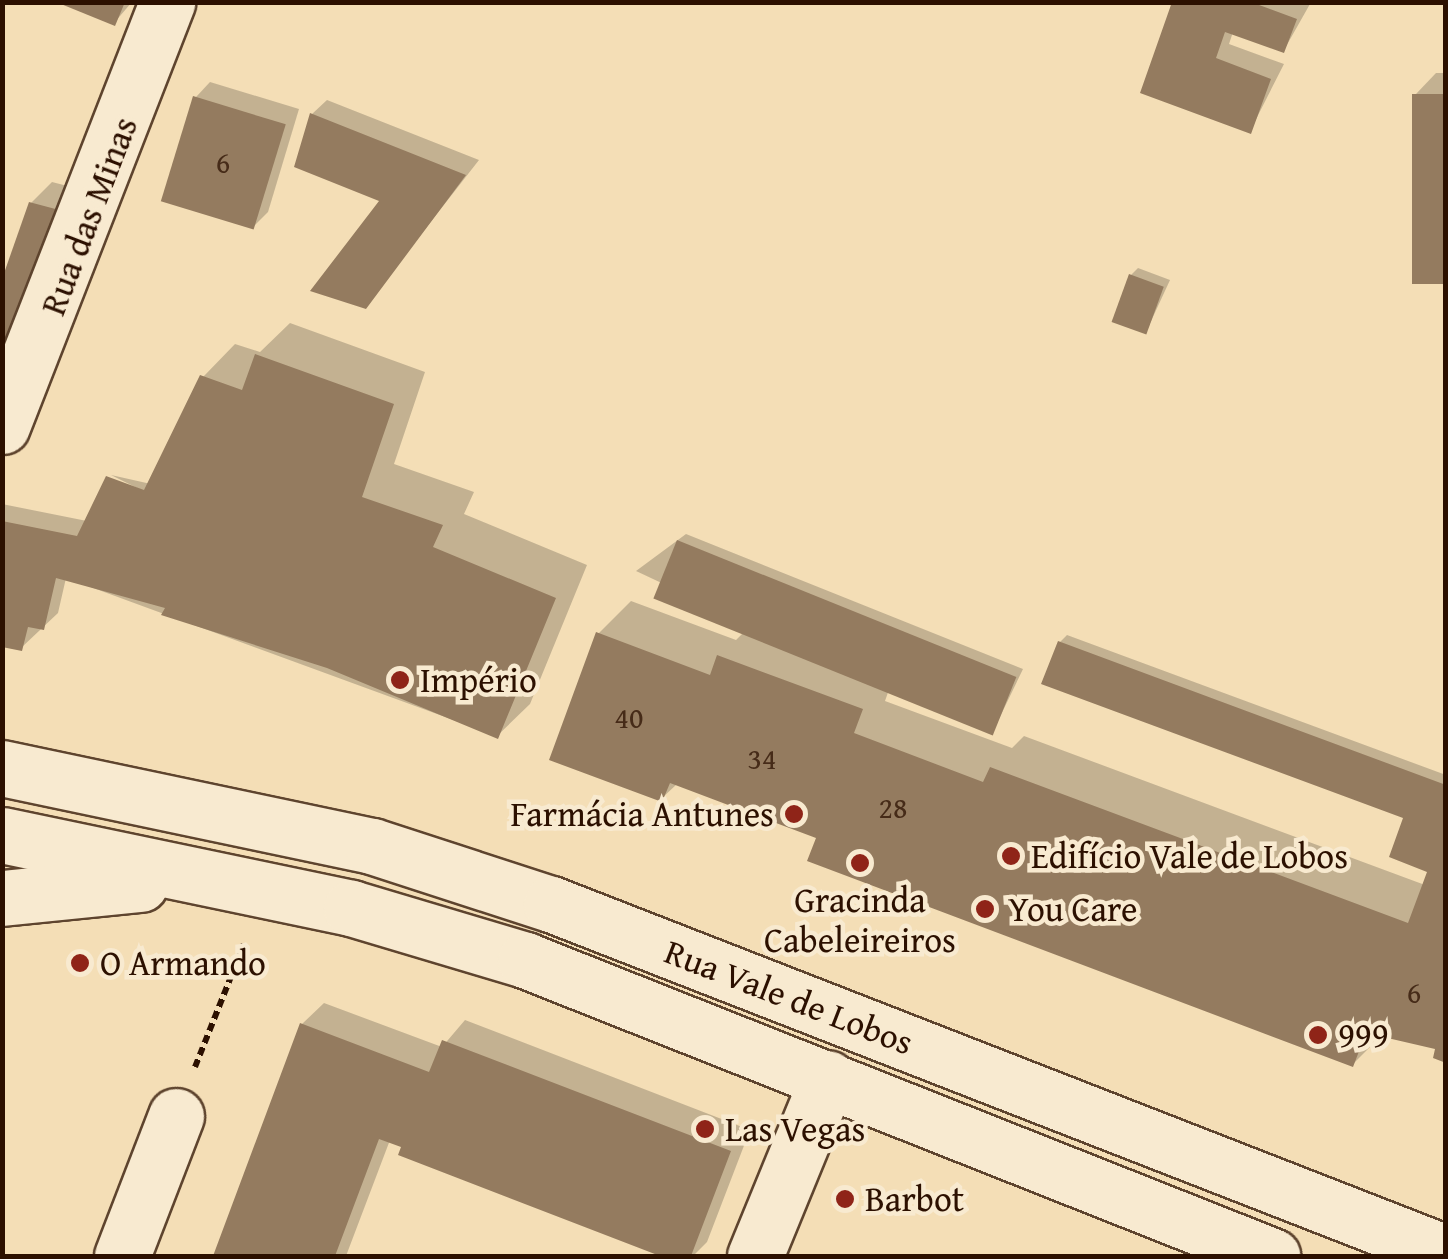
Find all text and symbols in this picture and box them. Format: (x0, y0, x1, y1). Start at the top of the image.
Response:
street label: Rua das Minas (32, 111, 146, 321)
house number: 6 (216, 144, 230, 180)
place label: Império (420, 659, 537, 701)
marker: Império (389, 669, 411, 691)
house number: 40 (615, 699, 643, 735)
house number: 34 (748, 740, 776, 776)
house number: 28 (879, 789, 907, 825)
place label: Farmácia Antunes (510, 793, 774, 835)
marker: Farmácia Antunes (783, 803, 805, 825)
place label: Edifício Vale de Lobos (1031, 835, 1348, 877)
marker: Edifício Vale de Lobos (1000, 845, 1022, 867)
marker: Gracinda Cabeleireiros (849, 852, 871, 874)
place label: Gracinda Cabeleireiros (764, 879, 956, 961)
place label: You Care (1008, 888, 1137, 930)
marker: You Care (972, 896, 998, 922)
street label: Rua Vale de Lobos (659, 930, 919, 1064)
place label: O Armando (100, 942, 266, 984)
marker: O Armando (69, 952, 91, 974)
house number: 6 (1407, 974, 1421, 1010)
place label: 999 (1338, 1014, 1389, 1056)
marker: 999 (1307, 1024, 1329, 1046)
place label: Las Vegas (725, 1108, 865, 1150)
marker: Las Vegas (694, 1118, 716, 1140)
place label: Barbot (865, 1178, 964, 1220)
marker: Barbot (834, 1188, 856, 1210)

